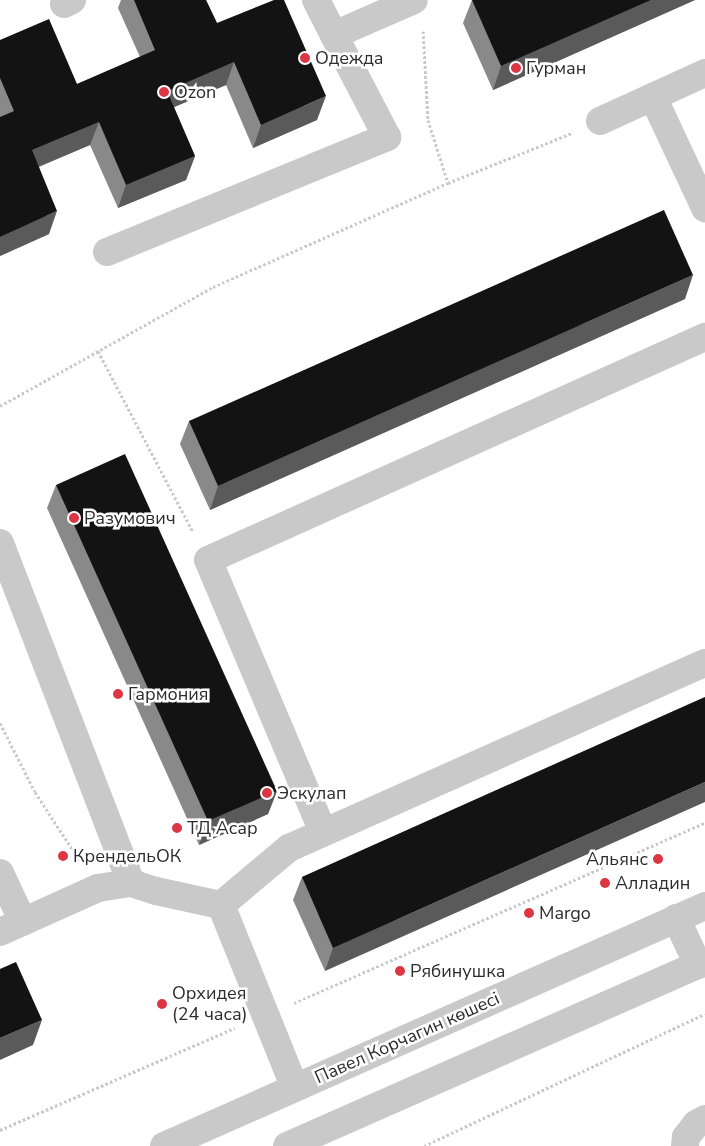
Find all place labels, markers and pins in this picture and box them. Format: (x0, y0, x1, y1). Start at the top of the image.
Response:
place label: Одежда (315, 47, 384, 69)
marker: Одежда (299, 52, 311, 64)
place label: Гурман (526, 57, 586, 79)
marker: Гурман (510, 62, 522, 74)
place label: Ozon (174, 81, 216, 103)
marker: Ozon (158, 86, 170, 98)
place label: Разумович (84, 507, 176, 529)
marker: Разумович (68, 512, 80, 524)
place label: Гармония (128, 683, 209, 705)
marker: Гармония (112, 688, 124, 700)
place label: Эскулап (277, 782, 347, 804)
marker: Эскулап (261, 787, 273, 799)
place label: ТД Асар (187, 817, 258, 839)
marker: ТД Асар (171, 822, 183, 834)
place label: КрендельОК (73, 845, 181, 867)
place label: Альянс (586, 848, 648, 870)
marker: КрендельОК (57, 850, 69, 862)
marker: Альянс (652, 853, 664, 865)
place label: Алладин (615, 872, 690, 894)
marker: Алладин (599, 877, 611, 889)
place label: Margo (539, 902, 591, 924)
marker: Margo (523, 907, 535, 919)
place label: Рябинушка (410, 960, 505, 982)
marker: Рябинушка (394, 965, 406, 977)
place label: Орхидея (24 часа) (172, 983, 247, 1026)
marker: Орхидея (24 часа) (156, 998, 168, 1010)

